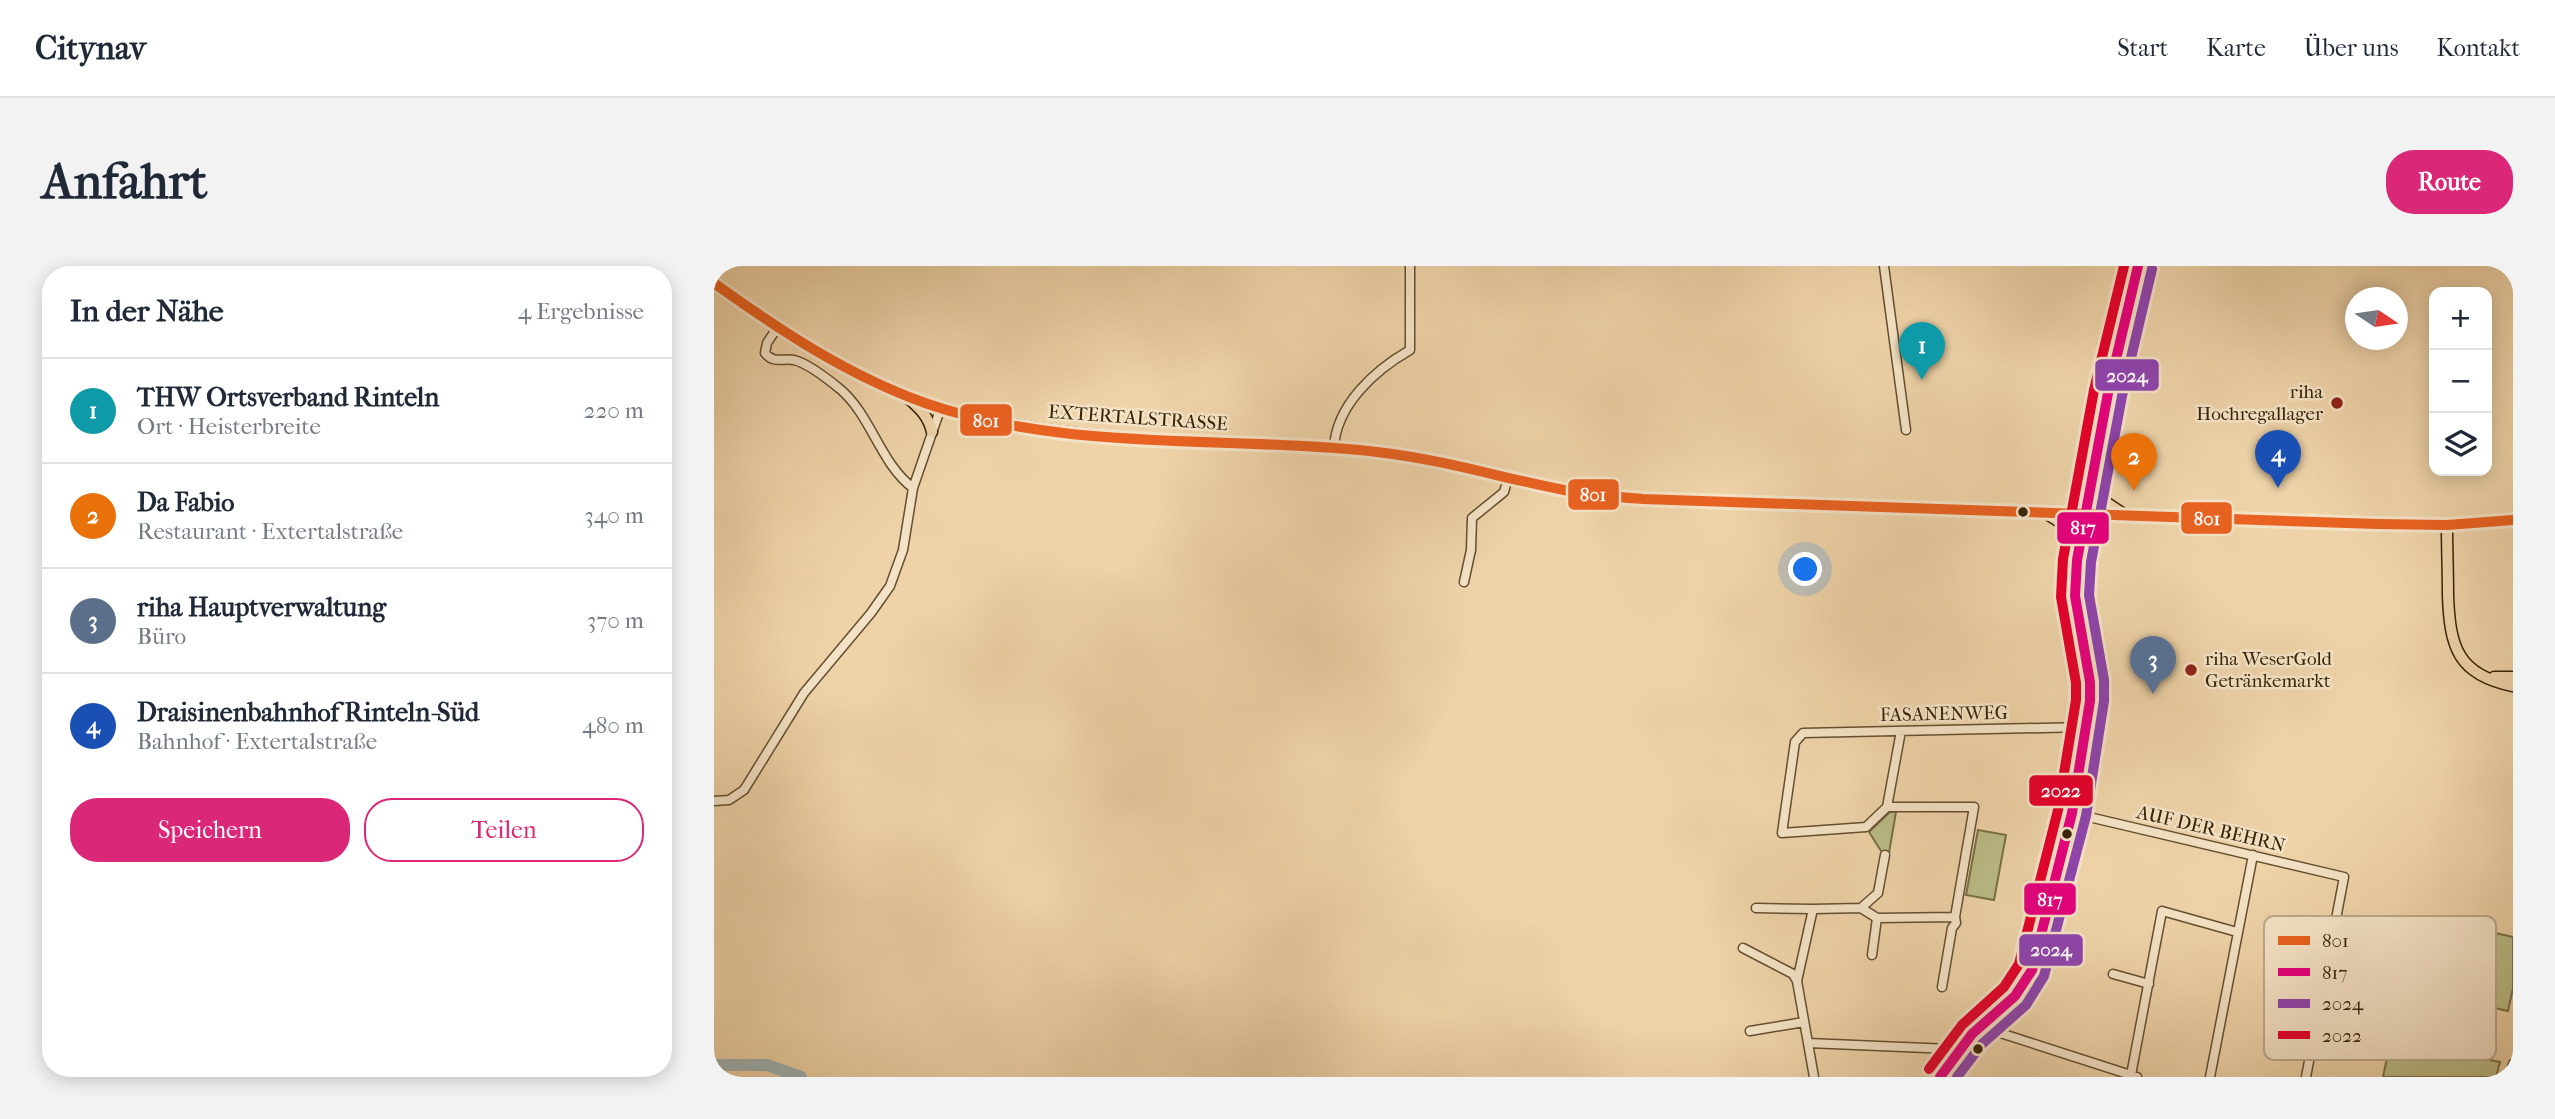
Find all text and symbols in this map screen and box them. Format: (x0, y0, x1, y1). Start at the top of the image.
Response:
text: Citynav (35, 29, 146, 68)
text: Start (2117, 34, 2168, 62)
text: Karte (2206, 34, 2266, 62)
text: Über uns (2304, 34, 2399, 62)
text: Kontakt (2437, 34, 2520, 62)
button: Route (2386, 150, 2513, 214)
text: Anfahrt (42, 153, 207, 211)
north arrow (2345, 287, 2408, 350)
map controls (2429, 287, 2492, 476)
button: + (2429, 287, 2492, 350)
text: In der Nähe (70, 294, 224, 329)
text: 4 Ergebnisse (518, 298, 644, 325)
pin: 1 (1899, 322, 1945, 380)
button: − (2429, 350, 2492, 413)
line badge: 2024 (2094, 358, 2160, 392)
text: 2024 (2106, 365, 2148, 387)
place label: riha Hochregallager (2196, 381, 2324, 425)
text: THW Ortsverband Rinteln (137, 382, 439, 413)
marker: riha Hochregallager (2329, 395, 2345, 411)
text: 1 (89, 397, 97, 424)
text: 220 m (584, 397, 644, 424)
street label: EXTERTALSTRASSE (1047, 401, 1229, 435)
line badge: 801 (959, 403, 1013, 437)
text: 801 (973, 410, 999, 432)
text: Ort · Heisterbreite (137, 413, 321, 440)
button: layers (2429, 413, 2492, 476)
pin: 4 (2255, 430, 2301, 488)
pin: 2 (2111, 433, 2157, 491)
line badge: 801 (1567, 478, 1620, 511)
text: 801 (1580, 484, 1606, 506)
text: Da Fabio (137, 487, 234, 518)
line badge: 801 (2180, 501, 2233, 535)
text: 2 (87, 502, 99, 529)
text: 340 m (584, 502, 644, 529)
unlabelled marker (2016, 505, 2030, 519)
text: 801 (2194, 508, 2220, 530)
line badge: 817 (2056, 511, 2110, 545)
text: 817 (2070, 517, 2096, 539)
text: Restaurant · Extertalstraße (137, 518, 403, 545)
your location (1788, 552, 1822, 586)
text: riha Hauptverwaltung (137, 592, 386, 623)
text: 3 (88, 607, 98, 634)
text: 370 m (587, 607, 644, 634)
text: Büro (137, 623, 186, 650)
pin: 3 (2130, 636, 2176, 694)
place label: riha WeserGold Getränkemarkt (2205, 648, 2333, 692)
marker: riha WeserGold Getränkemarkt (2183, 662, 2199, 678)
text: Draisinenbahnhof Rinteln-Süd (137, 697, 479, 728)
street label: FASANENWEG (1880, 702, 2008, 726)
text: 4 (86, 712, 100, 739)
text: 480 m (582, 712, 644, 739)
text: Bahnhof · Extertalstraße (137, 728, 377, 755)
line badge: 2022 (2028, 774, 2094, 807)
text: 2022 (2041, 780, 2081, 802)
button: Speichern (70, 798, 350, 862)
button: Teilen (364, 798, 644, 862)
street label: AUF DER BEHRN (2134, 801, 2288, 857)
unlabelled marker (2060, 827, 2074, 841)
line badge: 817 (2023, 882, 2077, 916)
text: 817 (2037, 889, 2063, 911)
legend (2264, 916, 2496, 1060)
text: 801 (2322, 930, 2349, 952)
line badge: 2024 (2018, 933, 2084, 967)
text: 2024 (2030, 939, 2072, 961)
text: 817 (2322, 962, 2348, 984)
text: 2024 (2322, 993, 2364, 1015)
text: 2022 (2322, 1025, 2362, 1047)
unlabelled marker (1971, 1042, 1985, 1056)

